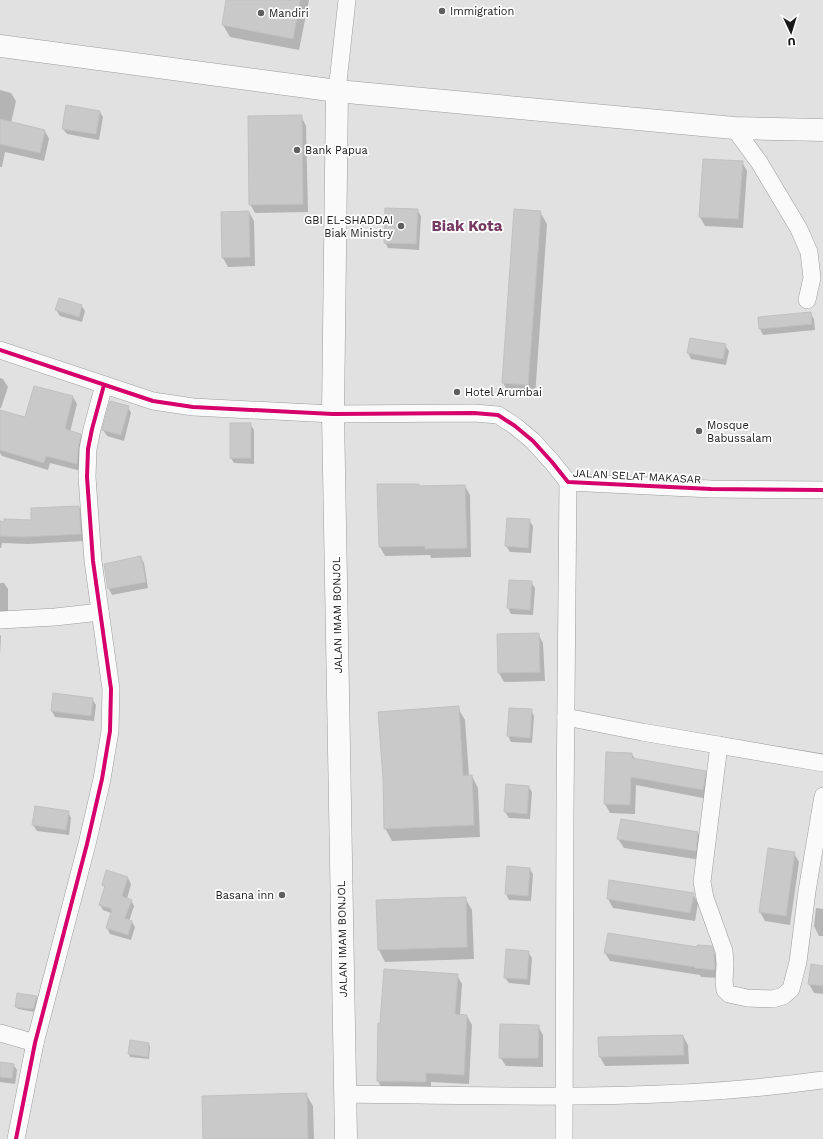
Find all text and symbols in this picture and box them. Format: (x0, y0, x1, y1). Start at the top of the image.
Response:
place label: Immigration (450, 5, 514, 18)
marker: Immigration (437, 6, 447, 16)
place label: Mandiri (269, 7, 309, 20)
marker: Mandiri (256, 8, 266, 18)
north arrow (771, 12, 811, 52)
text: U (787, 35, 796, 48)
place label: Bank Papua (305, 144, 368, 157)
marker: Bank Papua (292, 145, 302, 155)
place label: GBI EL-SHADDAI Biak Ministry (304, 214, 393, 240)
district label: Biak Kota (432, 217, 503, 235)
marker: GBI EL-SHADDAI Biak Ministry (396, 221, 406, 231)
place label: Hotel Arumbai (465, 386, 542, 399)
marker: Hotel Arumbai (452, 387, 462, 397)
place label: Mosque Babussalam (707, 419, 772, 445)
marker: Mosque Babussalam (694, 426, 704, 436)
street label: JALAN SELAT MAKASAR (572, 467, 701, 486)
street label: JALAN IMAM BONJOL (330, 556, 345, 673)
street label: JALAN IMAM BONJOL (335, 880, 350, 997)
place label: Basana inn (215, 889, 274, 902)
marker: Basana inn (277, 890, 287, 900)

